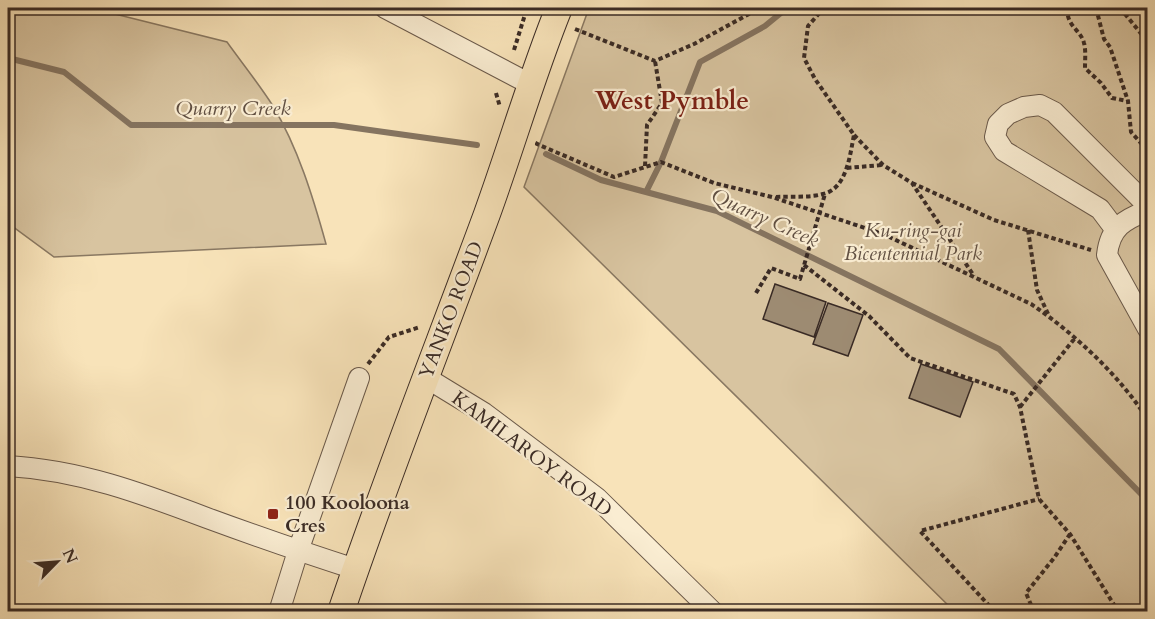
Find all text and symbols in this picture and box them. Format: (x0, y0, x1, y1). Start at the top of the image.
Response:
district label: West Pymble (594, 83, 749, 118)
water label: Quarry Creek (175, 94, 291, 123)
water label: Quarry Creek (706, 181, 824, 255)
park label: Ku-ring-gai Bicentennial Park (844, 217, 982, 267)
street label: YANKO ROAD (412, 237, 490, 383)
street label: KAMILAROY ROAD (446, 385, 618, 523)
place label: 100 Kooloona Cres (285, 489, 410, 539)
marker: 100 Kooloona Cres (266, 507, 280, 521)
north arrow (27, 532, 87, 592)
text: N (57, 545, 83, 567)

